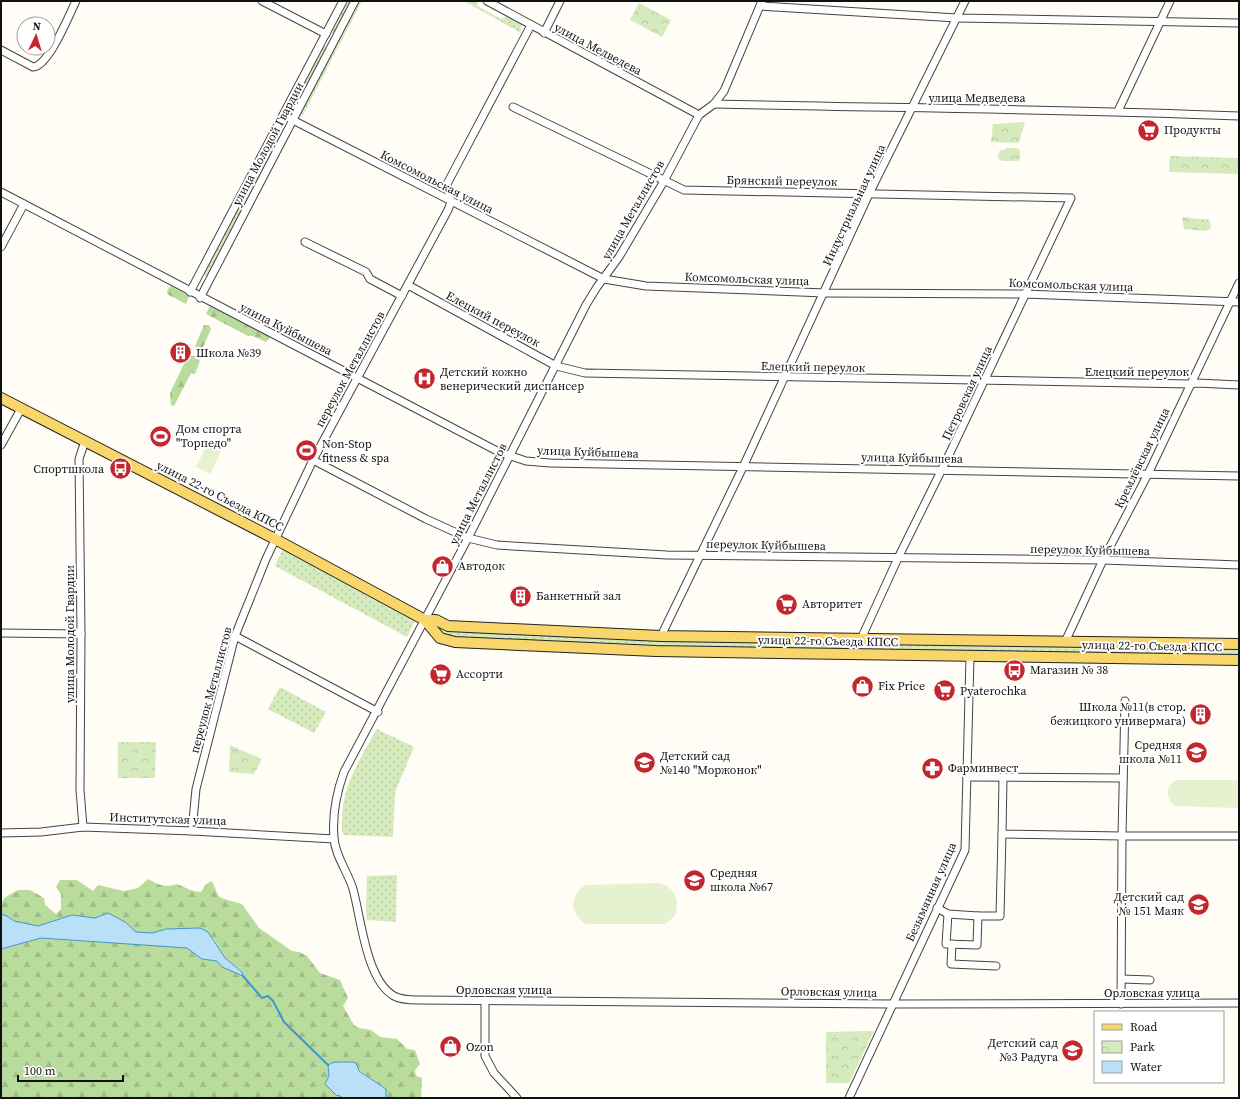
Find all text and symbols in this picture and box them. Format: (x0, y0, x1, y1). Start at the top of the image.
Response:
north arrow (16, 16, 56, 56)
text: N (32, 19, 41, 34)
street label: улица Медведева (551, 19, 645, 79)
street label: улица Молодой Гвардии (229, 79, 308, 209)
street label: улица Медведева (928, 90, 1026, 106)
supermarket icon: Продукты (1136, 117, 1162, 143)
place label: Продукты (1164, 122, 1221, 138)
street label: Индустриальная улица (819, 141, 890, 268)
street label: Комсомольская улица (378, 147, 497, 218)
street label: улица Металлистов (598, 157, 668, 263)
street label: Брянский переулок (726, 172, 838, 190)
street label: Комсомольская улица (684, 269, 811, 289)
street label: Комсомольская улица (1008, 275, 1135, 295)
street label: Елецкий переулок (443, 287, 543, 351)
street label: улица Куйбышева (237, 299, 336, 360)
street label: переулок Металлистов (311, 308, 389, 430)
building icon: Школа №39 (167, 340, 193, 366)
street label: Петровская улица (938, 342, 996, 443)
place label: Школа №39 (196, 345, 261, 361)
street label: Елецкий переулок (761, 358, 866, 376)
place label: Детский кожно венерический диспансер (440, 364, 584, 394)
street label: Елецкий переулок (1085, 364, 1190, 380)
hospital icon: Детский кожно венерический диспансер (411, 366, 437, 392)
street label: Кремлёвская улица (1111, 404, 1174, 511)
place label: Дом спорта "Торпедо" (176, 421, 243, 451)
sports icon: Дом спорта "Торпедо" (148, 423, 174, 449)
place label: Non-Stop fitness & spa (322, 436, 390, 466)
sports icon: Non-Stop fitness & spa (294, 438, 320, 464)
street label: улица Металлистов (445, 440, 511, 548)
street label: улица Куйбышева (537, 442, 640, 462)
street label: улица Куйбышева (861, 449, 964, 467)
bus stop icon: Спортшкола (107, 456, 133, 482)
street label: улица 22-го Съезда КПСС (154, 457, 287, 535)
place label: Спортшкола (33, 461, 105, 477)
street label: переулок Куйбышева (706, 536, 827, 554)
street label: переулок Куйбышева (1030, 541, 1151, 559)
shop icon: Автодок (429, 553, 455, 579)
place label: Автодок (458, 558, 505, 574)
street label: улица Молодой Гвардии (62, 565, 78, 703)
building icon: Банкетный зал (508, 583, 534, 609)
place label: Банкетный зал (536, 588, 621, 604)
supermarket icon: Авторитет (774, 591, 800, 617)
place label: Авторитет (802, 596, 863, 612)
street label: переулок Металлистов (186, 625, 236, 755)
street label: улица 22-го Съезда КПСС (758, 632, 899, 650)
street label: улица 22-го Съезда КПСС (1082, 637, 1223, 655)
bus stop icon: Магазин № 38 (1001, 657, 1027, 683)
supermarket icon: Ассорти (427, 661, 453, 687)
place label: Магазин № 38 (1030, 662, 1108, 678)
place label: Ассорти (456, 666, 503, 682)
shop icon: Fix Price (850, 673, 876, 699)
place label: Fix Price (878, 678, 925, 694)
supermarket icon: Pyaterochka (932, 678, 958, 704)
place label: Pyaterochka (960, 683, 1027, 699)
place label: Школа №11(в стор. бежицкого универмага) (1050, 699, 1186, 729)
building icon: Школа №11(в стор. бежицкого универмага) (1188, 701, 1214, 727)
place label: Средняя школа №11 (1119, 737, 1182, 767)
school or university icon: Средняя школа №11 (1184, 739, 1210, 765)
place label: Детский сад №140 "Моржонок" (660, 748, 761, 778)
school or university icon: Детский сад №140 "Моржонок" (632, 750, 658, 776)
pharmacy icon: Фарминвест (920, 755, 946, 781)
place label: Фарминвест (948, 760, 1019, 776)
street label: Институтская улица (109, 809, 228, 829)
street label: Безымянная улица (902, 839, 960, 944)
place label: Средняя школа №67 (710, 865, 773, 895)
school or university icon: Средняя школа №67 (681, 867, 707, 893)
place label: Детский сад № 151 Маяк (1114, 889, 1184, 919)
school or university icon: Детский сад № 151 Маяк (1186, 891, 1212, 917)
street label: Орловская улица (456, 982, 553, 998)
street label: Орловская улица (781, 983, 878, 1001)
street label: Орловская улица (1104, 985, 1201, 1001)
legend (1094, 1011, 1224, 1083)
text: Road (1130, 1019, 1157, 1035)
shop icon: Ozon (438, 1034, 464, 1060)
place label: Детский сад №3 Радуга (988, 1035, 1059, 1065)
school or university icon: Детский сад №3 Радуга (1060, 1037, 1086, 1063)
place label: Ozon (466, 1039, 494, 1055)
text: Park (1130, 1039, 1155, 1055)
scale bar (18, 1057, 123, 1083)
text: Water (1130, 1059, 1162, 1075)
text: 100 m (24, 1063, 56, 1079)

